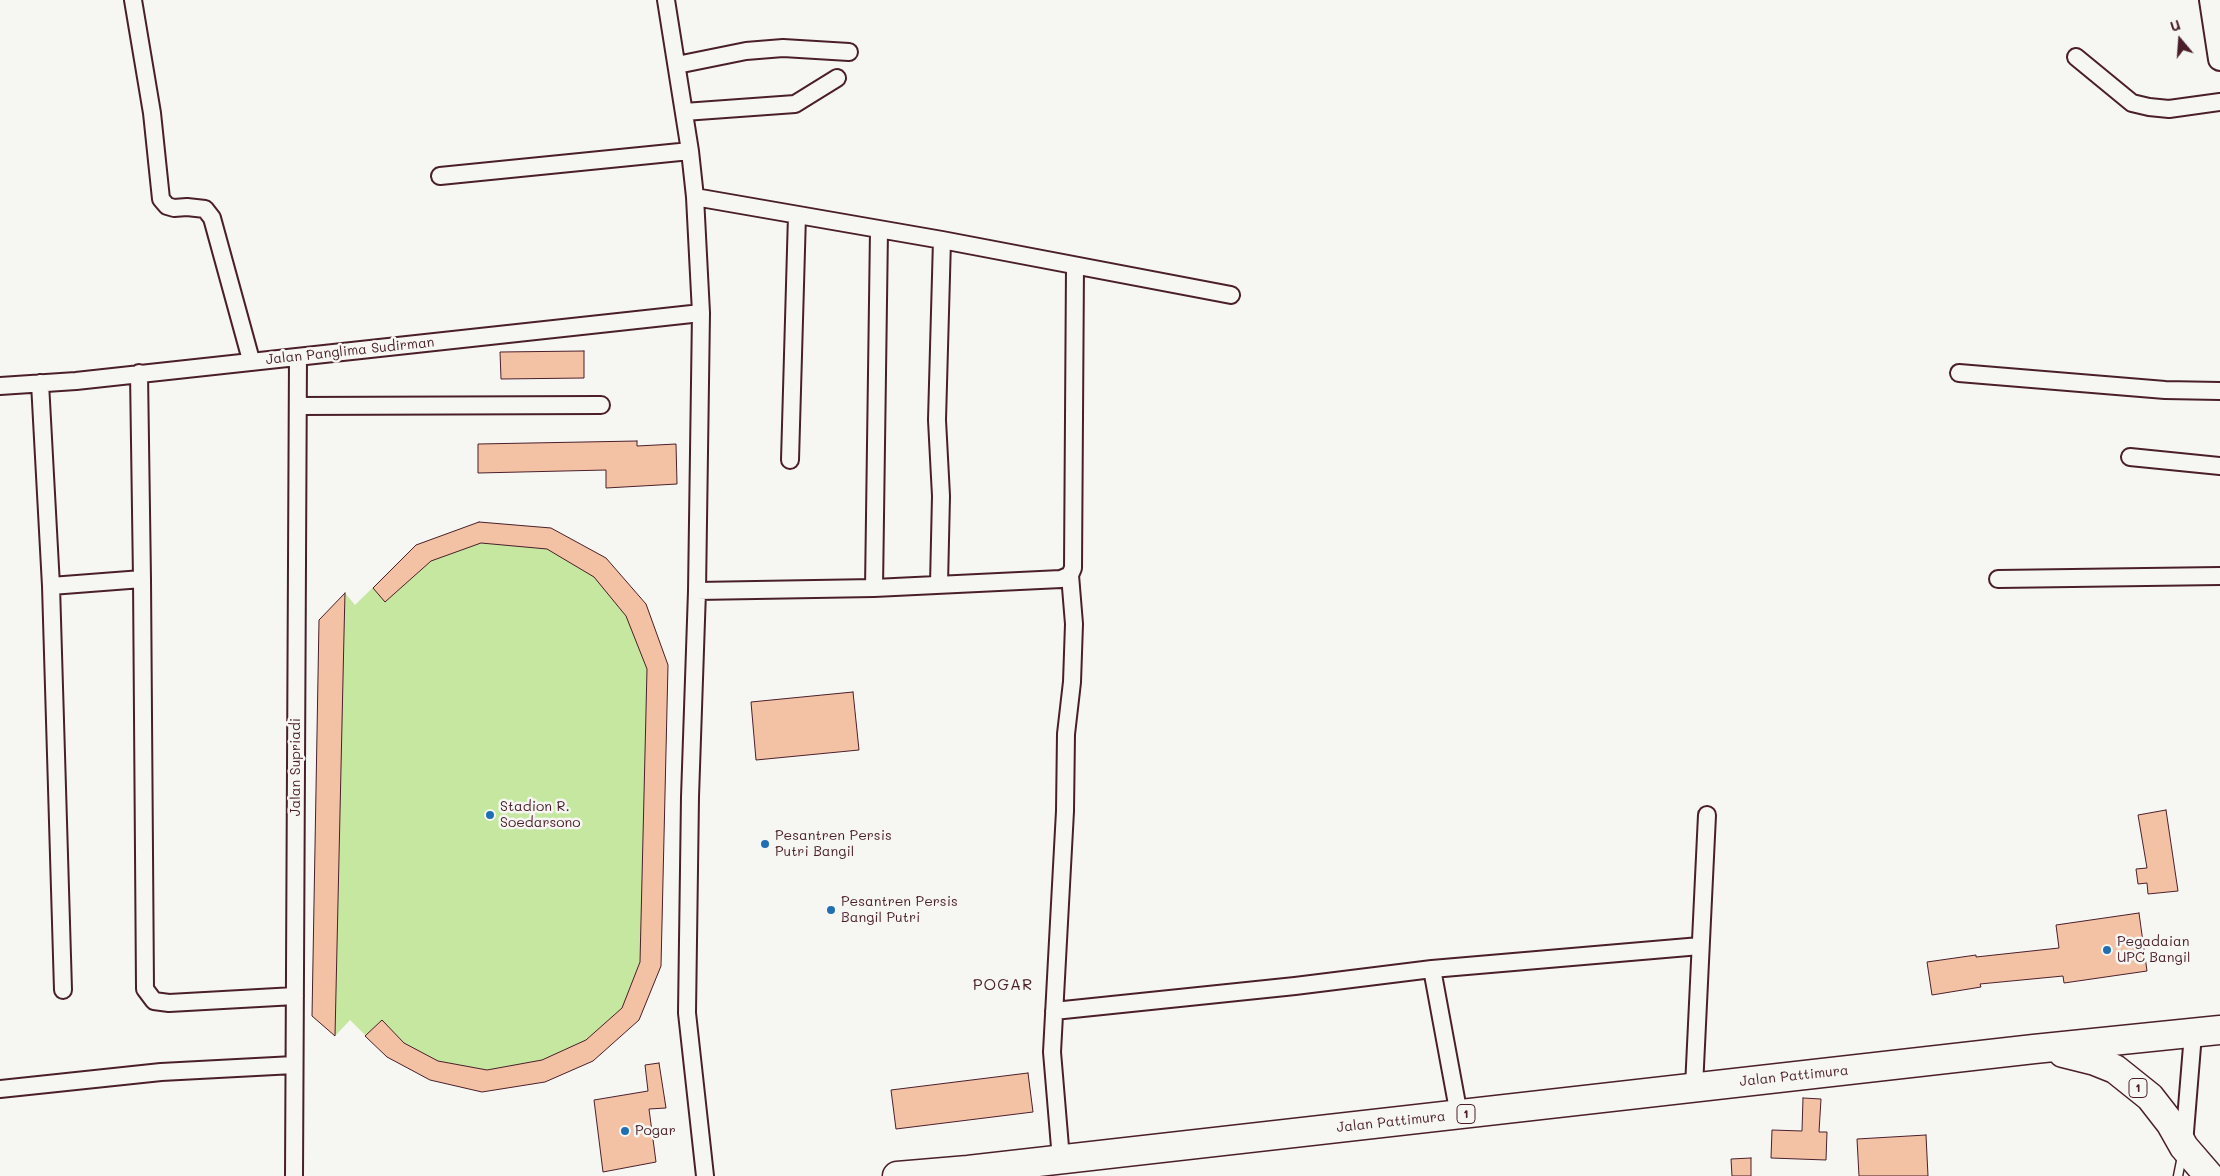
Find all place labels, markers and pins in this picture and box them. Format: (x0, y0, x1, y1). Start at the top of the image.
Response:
place label: Stadion R. Soedarsono (500, 799, 581, 832)
marker: Stadion R. Soedarsono (484, 809, 496, 821)
place label: Pesantren Persis Putri Bangil (775, 828, 892, 860)
marker: Pesantren Persis Putri Bangil (759, 838, 771, 850)
place label: Pesantren Persis Bangil Putri (841, 894, 958, 926)
marker: Pesantren Persis Bangil Putri (825, 904, 837, 916)
place label: Pegadaian UPC Bangil (2117, 934, 2190, 966)
marker: Pegadaian UPC Bangil (2101, 944, 2113, 956)
place label: Pogar (635, 1123, 676, 1139)
marker: Pogar (619, 1125, 631, 1137)

